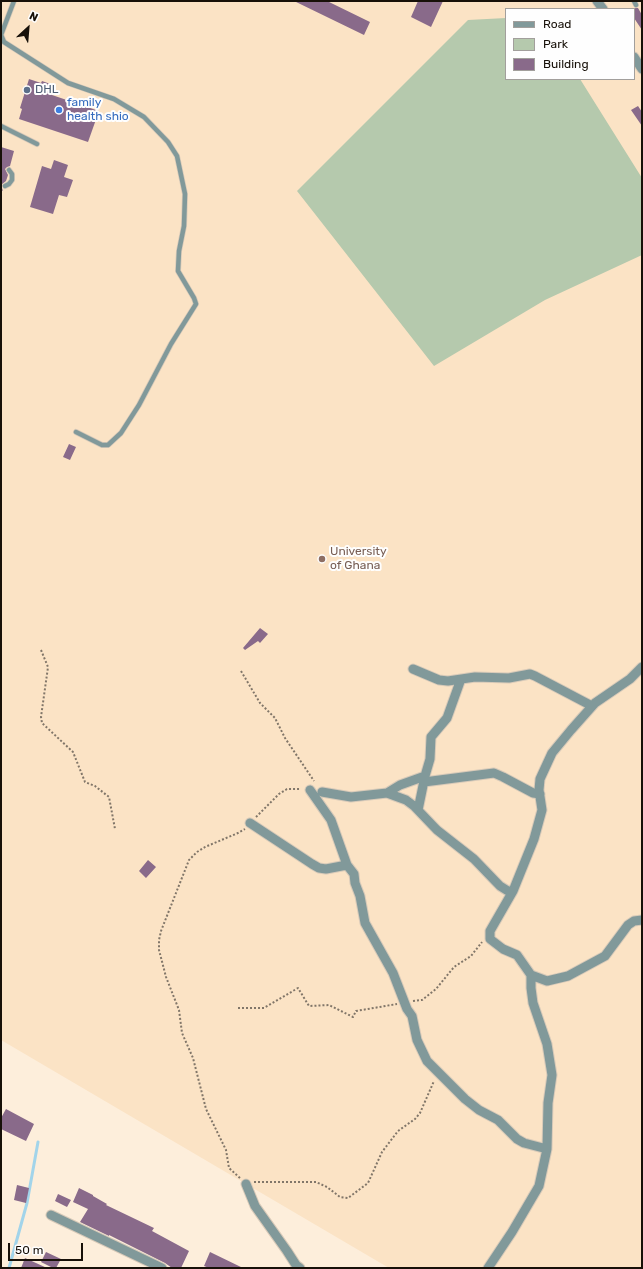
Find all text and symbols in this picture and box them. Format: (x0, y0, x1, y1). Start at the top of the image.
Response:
north arrow (8, 8, 48, 48)
legend (505, 8, 635, 80)
text: N (27, 9, 40, 24)
text: Road (543, 17, 571, 31)
text: Park (543, 37, 568, 51)
text: Building (543, 57, 589, 71)
place label: DHL (35, 83, 59, 97)
marker: DHL (22, 85, 32, 95)
place label: family health shio (67, 96, 129, 124)
marker: family health shio (54, 105, 64, 115)
place label: University of Ghana (330, 545, 387, 573)
marker: University of Ghana (317, 554, 327, 564)
scale bar (10, 1235, 85, 1261)
text: 50 m (15, 1243, 43, 1257)

